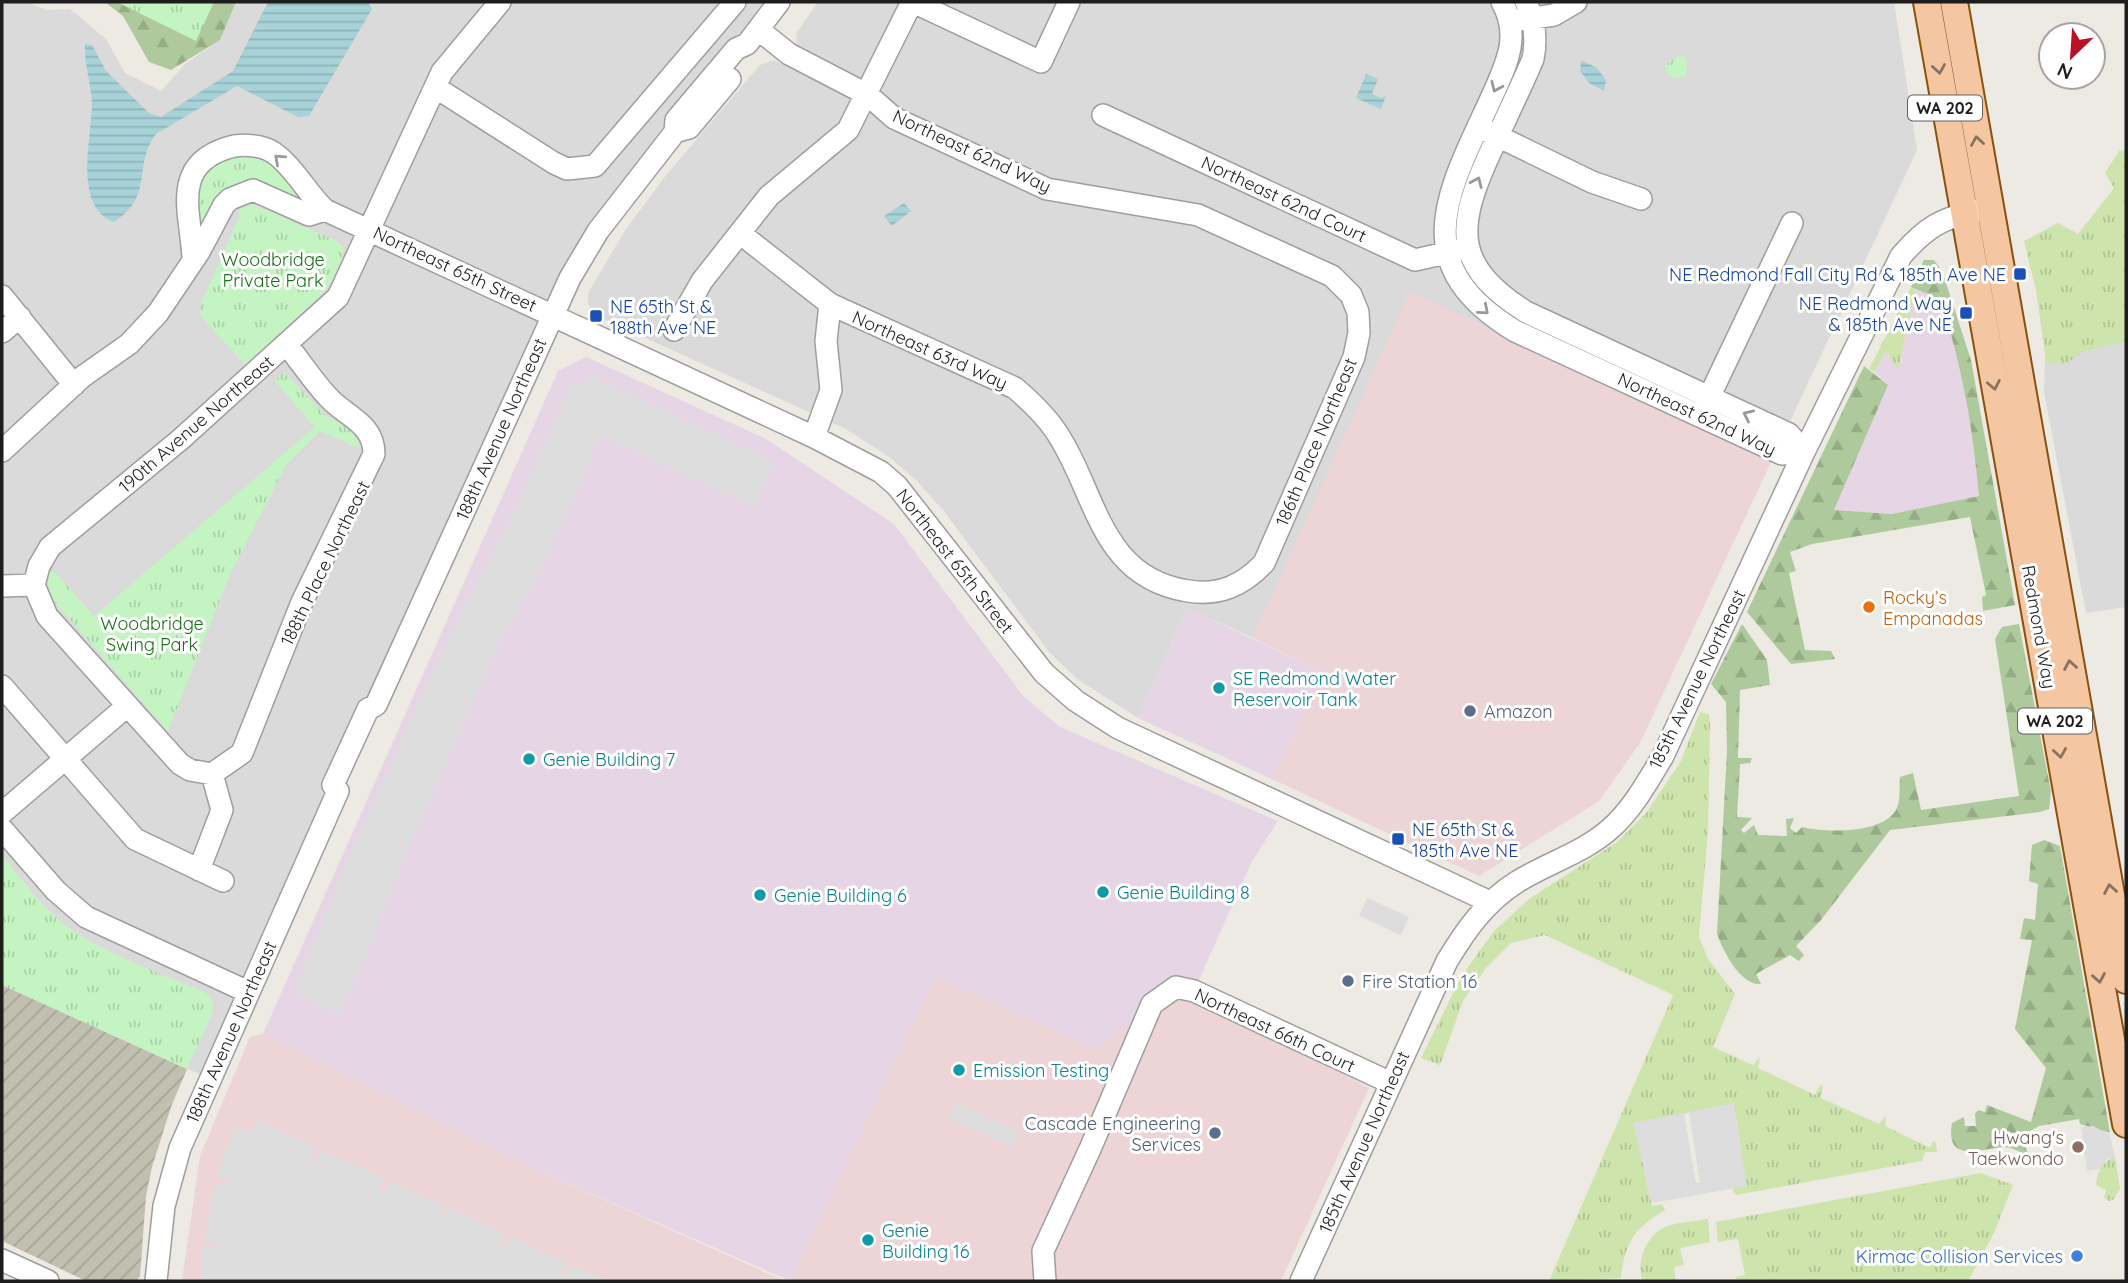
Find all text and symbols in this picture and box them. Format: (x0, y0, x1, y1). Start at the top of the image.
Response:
north arrow (2037, 21, 2107, 91)
text: N (2053, 58, 2076, 85)
one-way arrow (1931, 63, 1946, 75)
one-way arrow (1490, 80, 1504, 92)
road number: WA 202 (1908, 96, 1982, 120)
street label: Northeast 62nd Way (889, 104, 1055, 198)
one-way arrow (1970, 135, 1985, 147)
street label: Northeast 62nd Court (1198, 151, 1370, 247)
one-way arrow (274, 155, 287, 167)
one-way arrow (1469, 177, 1483, 189)
street label: Northeast 65th Street (370, 221, 540, 317)
park label: Woodbridge Private Park (221, 248, 325, 292)
place label: NE Redmond Fall City Rd & 185th Ave NE (1669, 263, 2006, 286)
marker: NE Redmond Fall City Rd & 185th Ave NE (2012, 266, 2028, 282)
place label: NE Redmond Way & 185th Ave NE (1799, 292, 1952, 336)
place label: NE 65th St & 188th Ave NE (610, 295, 716, 339)
one-way arrow (1476, 302, 1489, 314)
street label: Northeast 63rd Way (849, 305, 1011, 395)
marker: NE Redmond Way & 185th Ave NE (1958, 305, 1974, 321)
marker: NE 65th St & 188th Ave NE (588, 308, 604, 324)
street label: 188th Avenue Northeast (450, 334, 552, 524)
street label: 190th Avenue Northeast (114, 350, 278, 498)
street label: 186th Place Northeast (1270, 354, 1362, 530)
street label: Northeast 62nd Way (1614, 367, 1780, 461)
one-way arrow (1986, 379, 2001, 391)
one-way arrow (1743, 409, 1755, 423)
street label: 188th Place Northeast (275, 477, 375, 649)
street label: Northeast 65th Street (891, 484, 1019, 638)
street label: Redmond Way (2017, 563, 2061, 691)
street label: 185th Avenue Northeast (1644, 585, 1750, 773)
place label: Rocky’s Empanadas (1883, 586, 1983, 630)
marker: Rocky’s Empanadas (1861, 599, 1877, 615)
park label: Woodbridge Swing Park (100, 612, 204, 656)
one-way arrow (2064, 659, 2079, 671)
place label: SE Redmond Water Reservoir Tank (1233, 667, 1396, 711)
marker: SE Redmond Water Reservoir Tank (1211, 680, 1227, 696)
place label: Amazon (1484, 700, 1553, 723)
marker: Amazon (1462, 703, 1478, 719)
road number: WA 202 (2018, 708, 2092, 734)
place label: Genie Building 7 (543, 748, 675, 771)
one-way arrow (2052, 748, 2067, 759)
marker: Genie Building 7 (521, 751, 537, 767)
place label: NE 65th St & 185th Ave NE (1412, 818, 1518, 862)
marker: NE 65th St & 185th Ave NE (1390, 831, 1406, 847)
place label: Genie Building 8 (1117, 881, 1250, 904)
one-way arrow (2103, 883, 2118, 895)
place label: Genie Building 6 (774, 884, 907, 907)
marker: Genie Building 8 (1095, 884, 1111, 900)
marker: Genie Building 6 (752, 887, 768, 903)
street label: 188th Avenue Northeast (180, 937, 282, 1127)
place label: Fire Station 16 (1362, 970, 1478, 993)
one-way arrow (2091, 972, 2106, 984)
marker: Fire Station 16 (1340, 973, 1356, 989)
street label: Northeast 66th Court (1191, 983, 1359, 1077)
street label: 185th Avenue Northeast (1313, 1047, 1415, 1237)
place label: Emission Testing (973, 1059, 1109, 1082)
marker: Emission Testing (951, 1062, 967, 1078)
place label: Cascade Engineering Services (1025, 1112, 1201, 1156)
marker: Cascade Engineering Services (1207, 1125, 1223, 1141)
place label: Hwang's Taekwondo (1968, 1126, 2064, 1170)
marker: Hwang's Taekwondo (2070, 1139, 2086, 1155)
place label: Genie Building 16 (882, 1219, 970, 1263)
marker: Genie Building 16 (860, 1232, 876, 1248)
place label: Kirmac Collision Services (1856, 1245, 2063, 1268)
marker: Kirmac Collision Services (2069, 1248, 2085, 1264)

